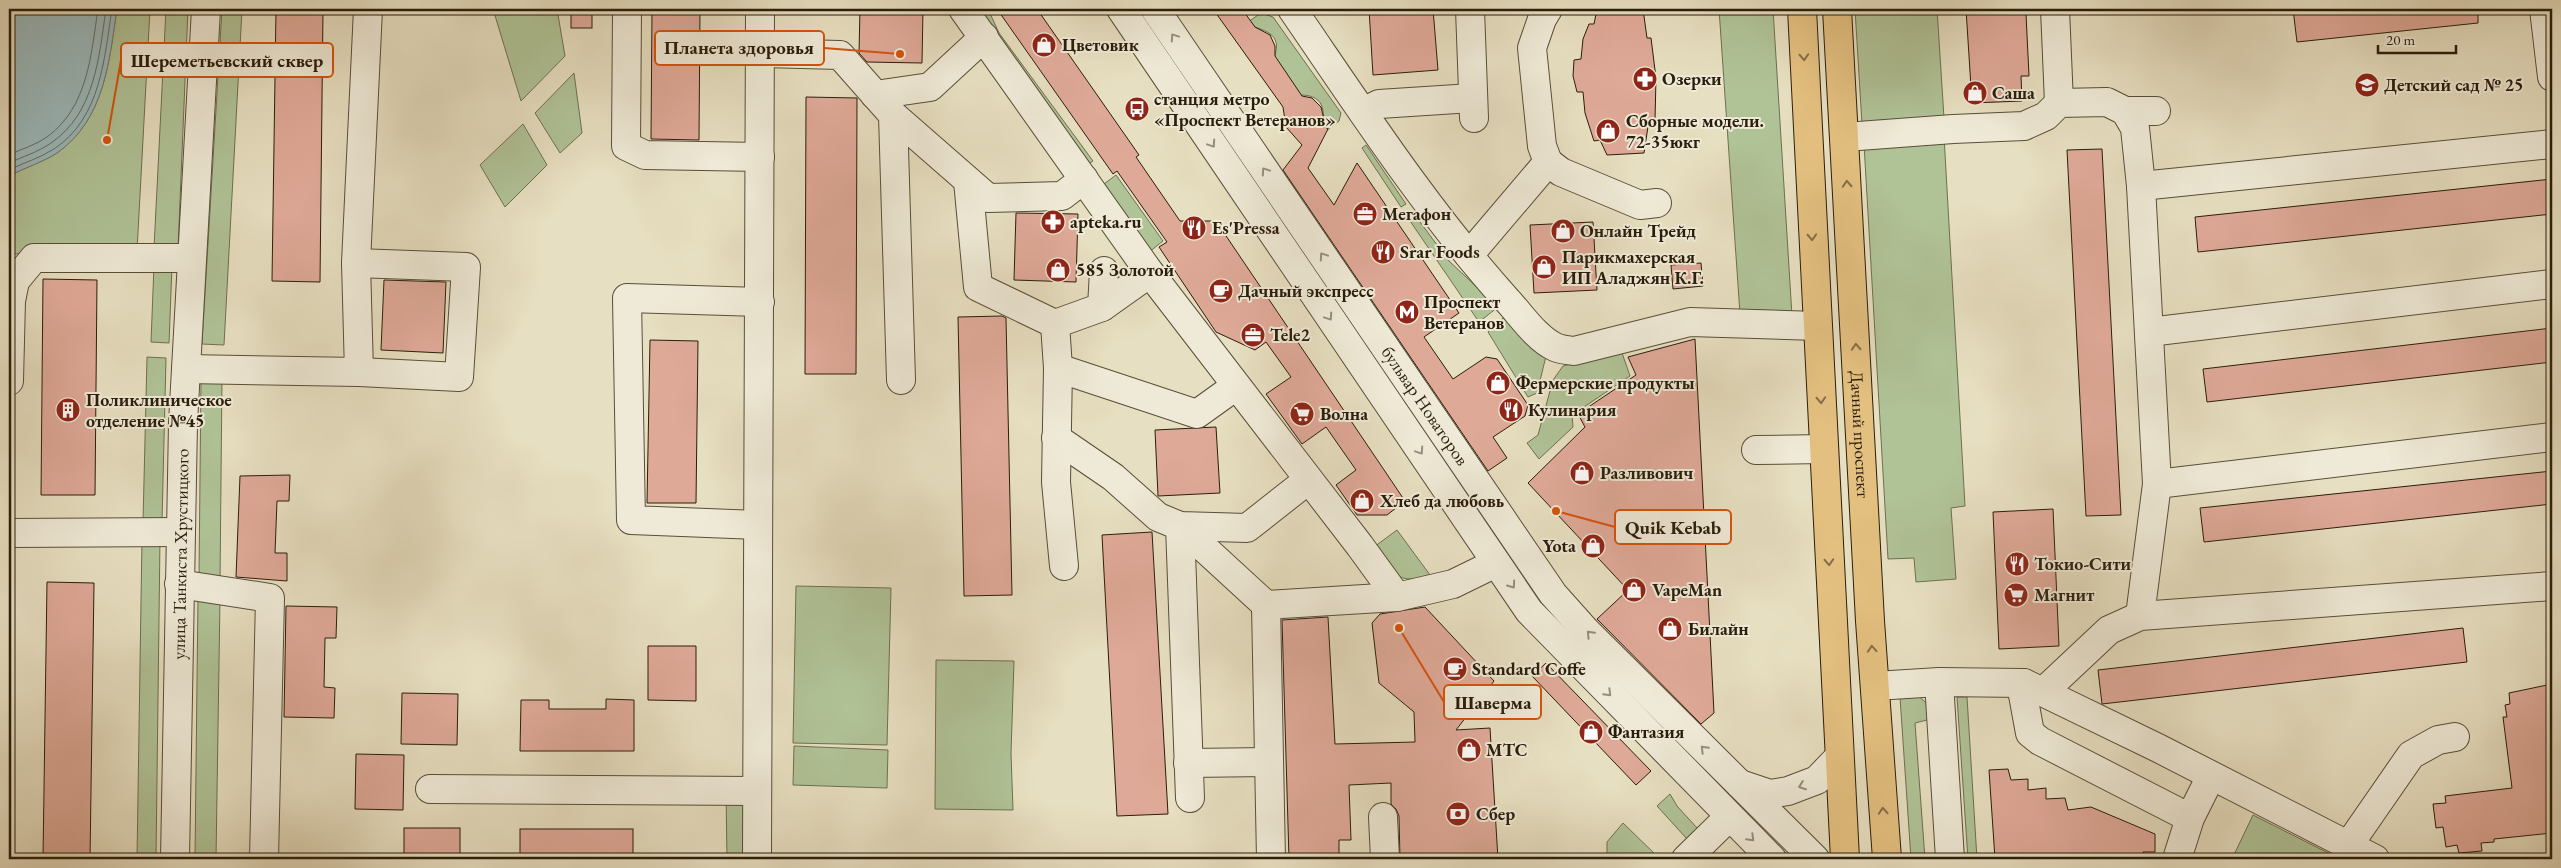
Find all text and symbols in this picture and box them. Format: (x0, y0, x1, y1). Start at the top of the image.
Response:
scale bar (2378, 22, 2456, 54)
text: 20 m (2386, 30, 2415, 49)
callout: Планета здоровья (655, 31, 824, 65)
shop icon: Цветовик (1031, 32, 1057, 58)
place label: Цветовик (1062, 33, 1139, 56)
one-way arrow (1171, 33, 1180, 42)
text: Планета здоровья (664, 35, 814, 60)
callout: Шереметьевский сквер (121, 43, 333, 77)
text: Шереметьевский сквер (131, 48, 324, 73)
one-way arrow (1799, 54, 1809, 62)
pharmacy icon: Озерки (1632, 66, 1658, 92)
place label: Озерки (1662, 67, 1722, 90)
school or university icon: Детский сад № 25 (2354, 72, 2380, 98)
place label: Детский сад № 25 (2384, 73, 2524, 96)
shop icon: Саша (1962, 80, 1988, 106)
place label: Саша (1992, 81, 2035, 104)
place label: станция метро «Проспект Ветеранов» (1154, 87, 1336, 131)
bus stop icon: станция метро «Проспект Ветеранов» (1124, 96, 1150, 122)
place label: Сборные модели. 72-35юкг (1626, 109, 1764, 153)
shop icon: Сборные модели. 72-35юкг (1595, 118, 1621, 144)
one-way arrow (1206, 139, 1216, 148)
one-way arrow (1262, 167, 1271, 177)
one-way arrow (1842, 180, 1853, 188)
office icon: Мегафон (1352, 201, 1378, 227)
place label: Мегафон (1382, 202, 1452, 225)
pharmacy icon: apteka.ru (1040, 209, 1066, 235)
place label: apteka.ru (1070, 210, 1142, 233)
restaurant icon: Es'Pressa (1181, 215, 1207, 241)
place label: Es'Pressa (1212, 216, 1280, 239)
shop icon: Онлайн Трейд (1550, 218, 1576, 244)
place label: Онлайн Трейд (1580, 219, 1697, 242)
one-way arrow (1807, 234, 1818, 242)
restaurant icon: Srar Foods (1370, 239, 1396, 265)
place label: Srar Foods (1400, 240, 1480, 263)
place label: Парикмахерская ИП Аладжян К.Г. (1562, 245, 1704, 289)
one-way arrow (1319, 252, 1329, 261)
shop icon: Парикмахерская ИП Аладжян К.Г. (1531, 254, 1557, 280)
shop icon: 585 Золотой (1045, 257, 1071, 283)
place label: 585 Золотой (1076, 258, 1175, 281)
cafe icon: Дачный экспресс (1208, 278, 1234, 304)
place label: Дачный экспресс (1238, 279, 1374, 302)
place label: Проспект Ветеранов (1424, 290, 1505, 334)
metro station icon: Проспект Ветеранов (1394, 299, 1420, 325)
one-way arrow (1323, 311, 1332, 320)
office icon: Tele2 (1240, 322, 1266, 348)
place label: Tele2 (1270, 323, 1311, 346)
street label: бульвар Новаторов (1377, 341, 1474, 470)
one-way arrow (1850, 342, 1861, 350)
shop icon: Фермерские продукты (1485, 370, 1511, 396)
street label: Дачный проспект (1846, 370, 1875, 499)
place label: Фермерские продукты (1516, 371, 1695, 394)
place label: Поликлиническое отделение №45 (86, 388, 232, 432)
one-way arrow (1815, 396, 1826, 404)
building icon: Поликлиническое отделение №45 (55, 397, 81, 423)
restaurant icon: Кулинария (1498, 397, 1524, 423)
place label: Кулинария (1528, 398, 1617, 421)
supermarket icon: Волна (1289, 401, 1315, 427)
place label: Волна (1320, 402, 1368, 425)
one-way arrow (1414, 445, 1423, 455)
street label: улица Танкиста Хрустицкого (167, 448, 194, 660)
shop icon: Разливович (1569, 460, 1595, 486)
place label: Разливович (1600, 461, 1693, 484)
shop icon: Хлеб да любовь (1349, 488, 1375, 514)
place label: Хлеб да любовь (1379, 489, 1504, 512)
callout: Quik Kebab (1615, 510, 1731, 544)
text: Quik Kebab (1625, 515, 1721, 540)
shop icon: Yota (1580, 533, 1606, 559)
place label: Yota (1542, 534, 1576, 557)
restaurant icon: Токио-Сити (2004, 551, 2030, 577)
place label: Токио-Сити (2034, 552, 2132, 575)
one-way arrow (1824, 558, 1835, 566)
shop icon: VapeMan (1621, 577, 1647, 603)
place label: VapeMan (1652, 578, 1722, 601)
one-way arrow (1506, 580, 1515, 589)
supermarket icon: Магнит (2003, 582, 2029, 608)
place label: Магнит (2034, 583, 2094, 606)
shop icon: Билайн (1657, 616, 1683, 642)
place label: Билайн (1688, 617, 1749, 640)
one-way arrow (1587, 631, 1596, 640)
one-way arrow (1867, 644, 1878, 652)
cafe icon: Standard Coffe (1442, 656, 1468, 682)
place label: Standard Coffe (1472, 657, 1586, 680)
callout: Шаверма (1444, 685, 1541, 719)
one-way arrow (1602, 687, 1611, 696)
text: Шаверма (1455, 690, 1532, 715)
shop icon: Фантазия (1578, 719, 1604, 745)
place label: Фантазия (1608, 720, 1685, 743)
shop icon: МТС (1456, 737, 1482, 763)
place label: МТС (1486, 738, 1527, 761)
one-way arrow (1701, 746, 1710, 755)
one-way arrow (1798, 780, 1806, 790)
bank icon: Сбер (1445, 801, 1471, 827)
place label: Сбер (1476, 802, 1515, 825)
one-way arrow (1878, 806, 1889, 814)
one-way arrow (1745, 832, 1754, 841)

